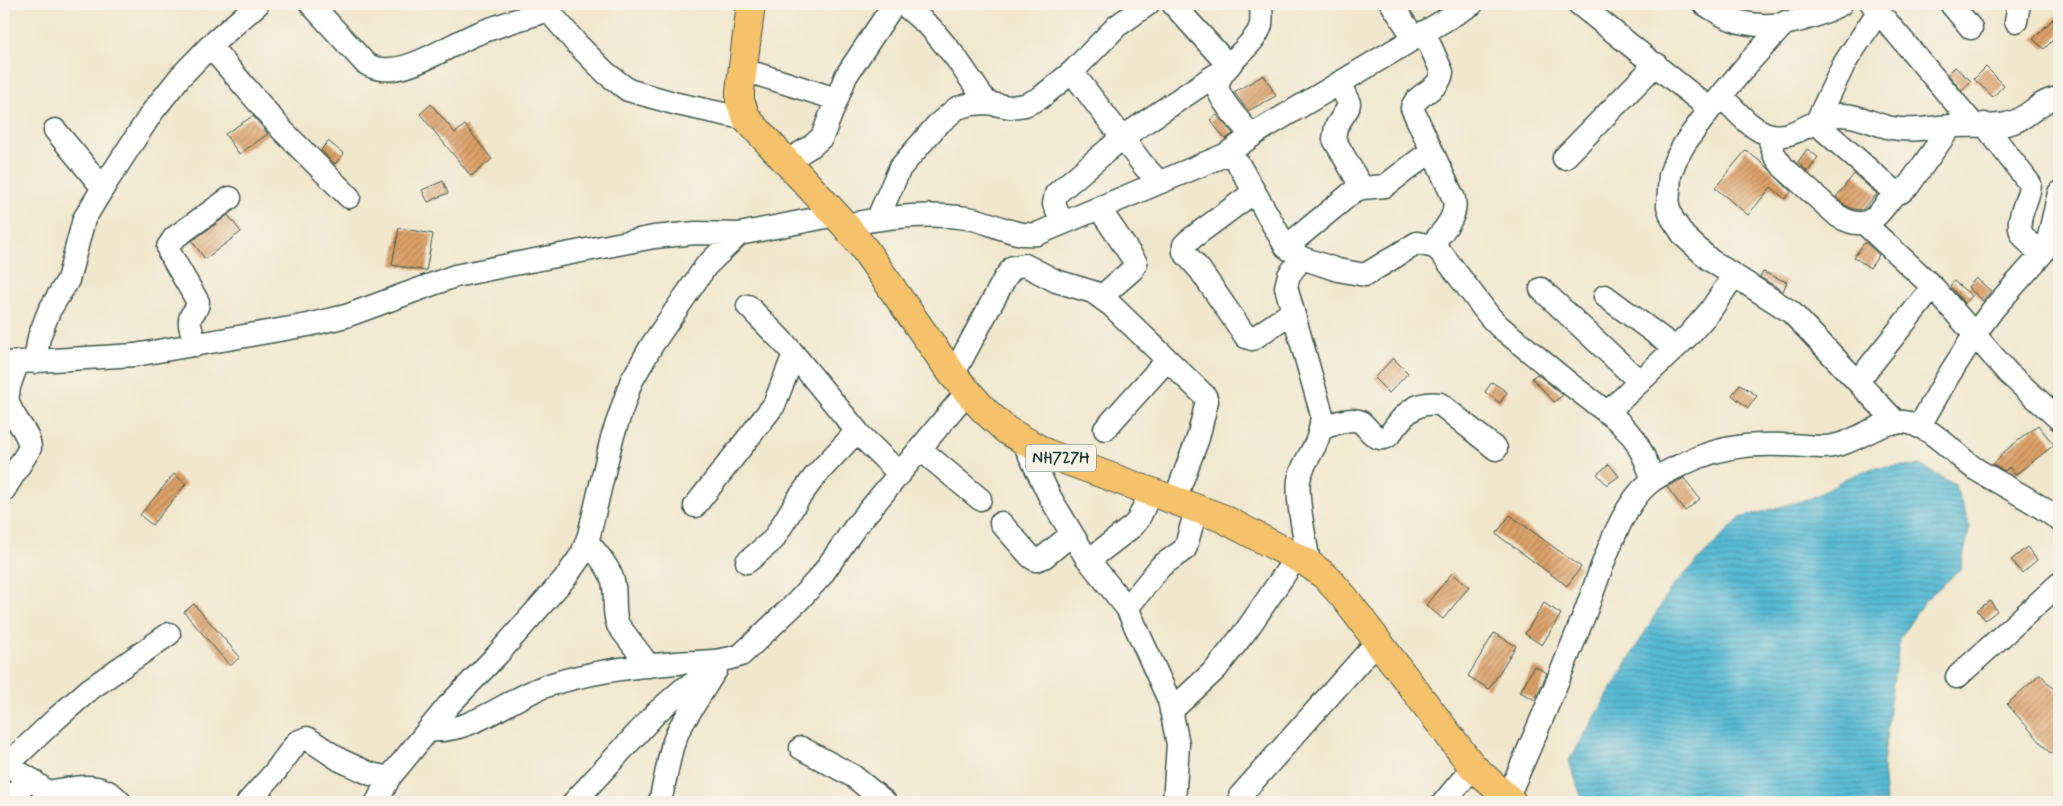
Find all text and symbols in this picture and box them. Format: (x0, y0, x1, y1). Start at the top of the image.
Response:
road number: NH727H (1026, 444, 1096, 472)

